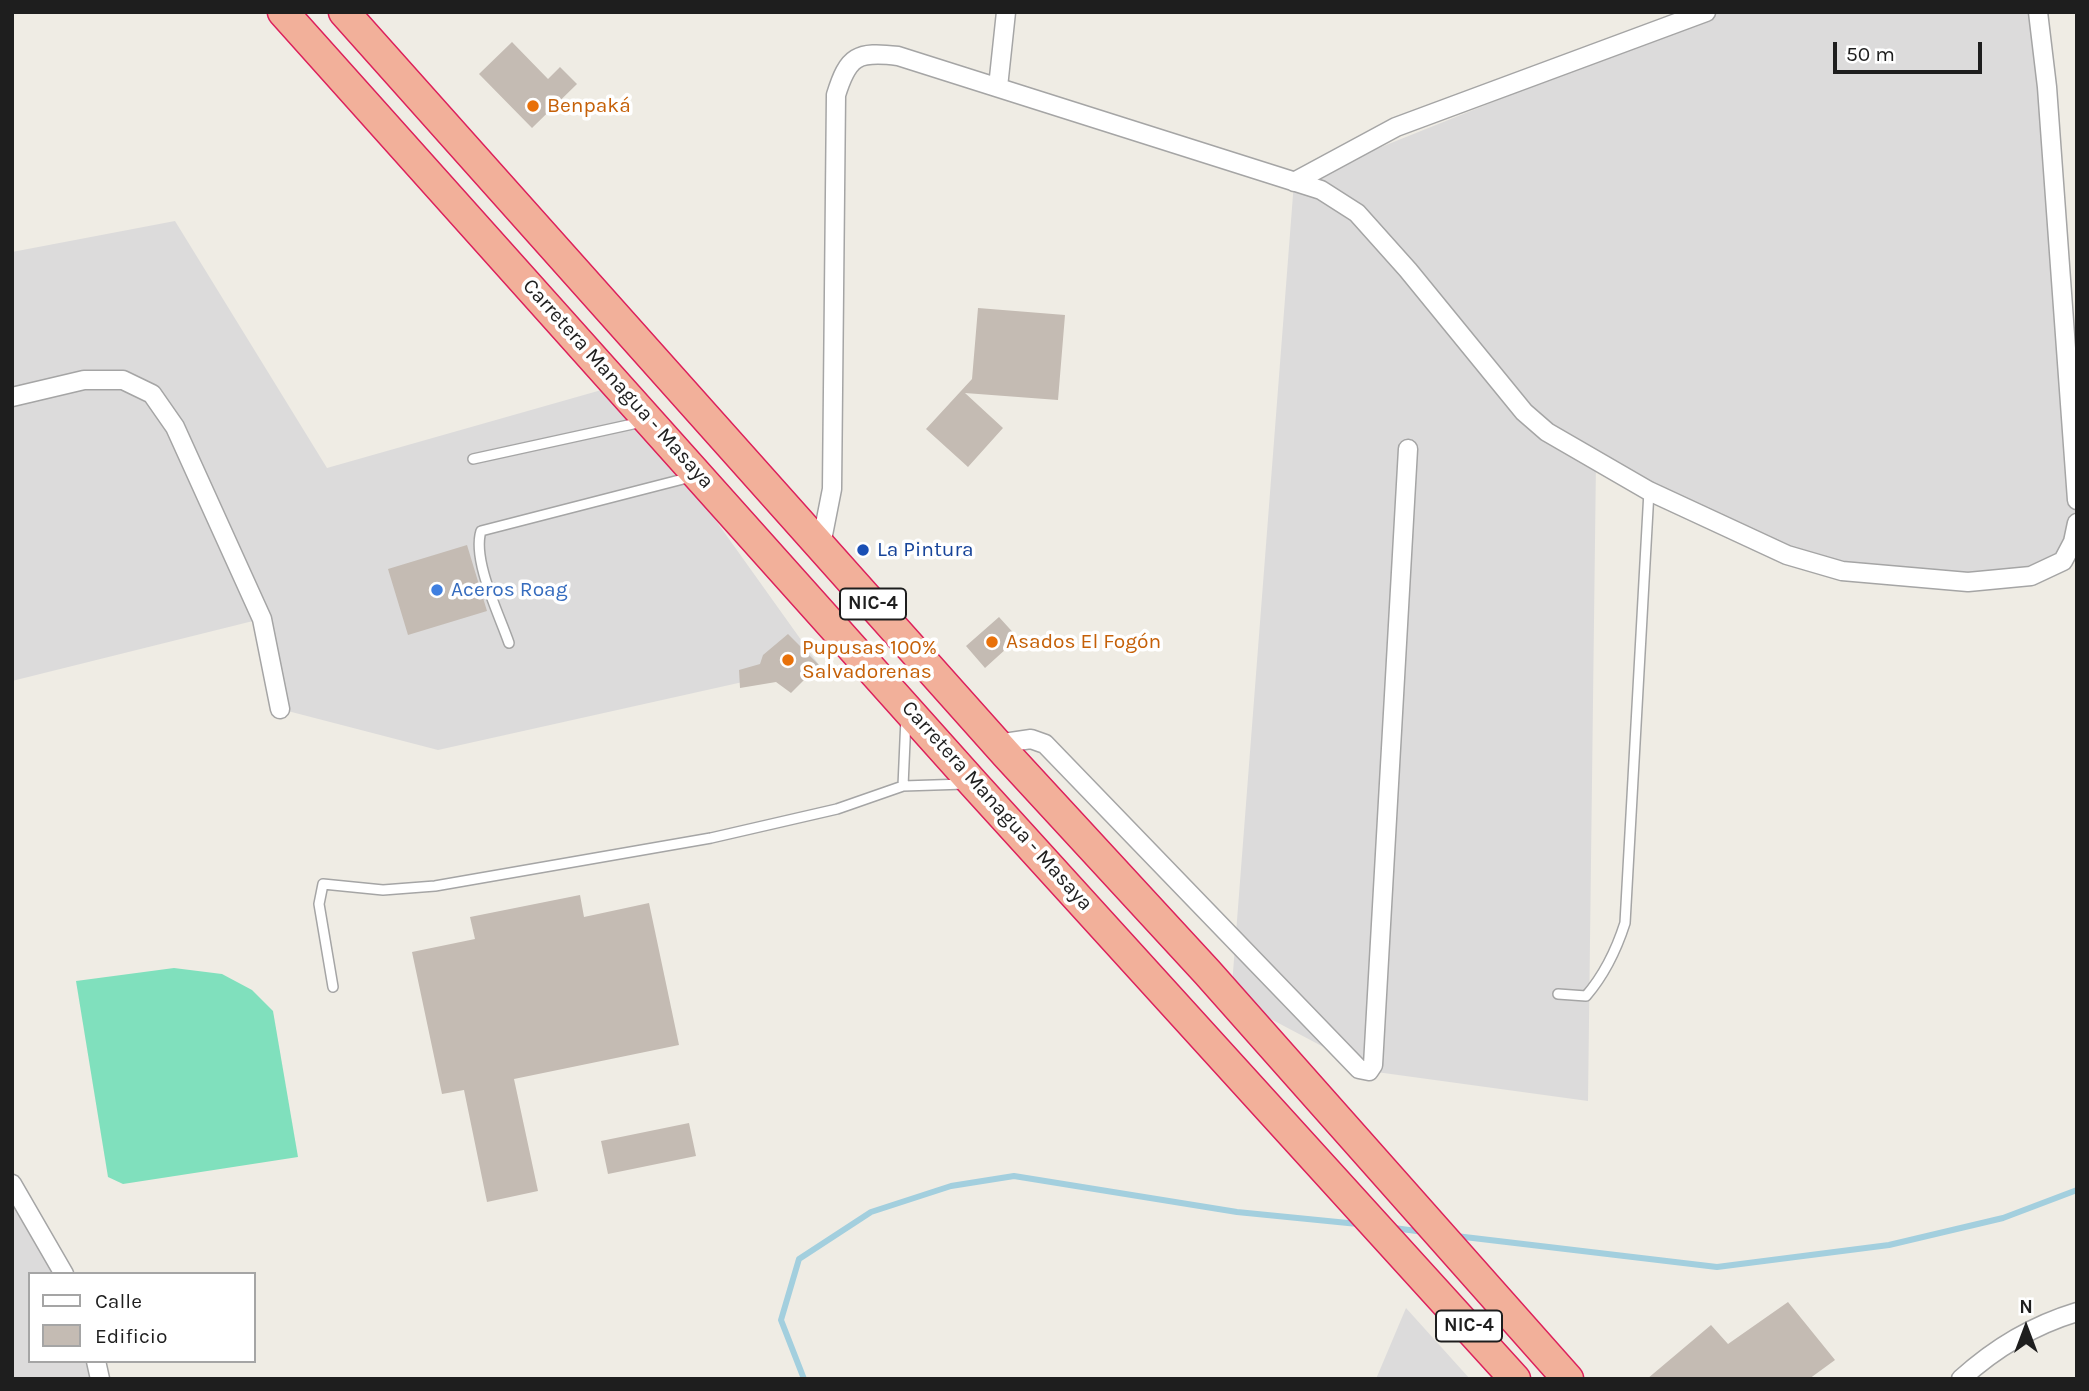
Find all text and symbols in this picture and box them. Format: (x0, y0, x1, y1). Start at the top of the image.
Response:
scale bar (1837, 28, 1986, 72)
text: 50 m (1846, 42, 1895, 66)
place label: Benpaká (547, 93, 631, 119)
marker: Benpaká (525, 98, 541, 114)
street label: Carretera Managua - Masaya (517, 274, 719, 494)
place label: La Pintura (877, 537, 974, 563)
marker: La Pintura (855, 542, 871, 558)
place label: Aceros Roag (451, 577, 568, 603)
marker: Aceros Roag (429, 582, 445, 598)
road number: NIC-4 (840, 589, 906, 620)
place label: Asados El Fogón (1006, 629, 1161, 655)
marker: Asados El Fogón (984, 634, 1000, 650)
place label: Pupusas 100% Salvadorenas (802, 635, 937, 685)
marker: Pupusas 100% Salvadorenas (780, 652, 796, 668)
street label: Carretera Managua - Masaya (896, 696, 1098, 916)
legend (28, 1272, 256, 1363)
text: Calle (95, 1289, 142, 1313)
north arrow (1991, 1293, 2061, 1363)
text: N (2019, 1296, 2033, 1318)
road number: NIC-4 (1436, 1310, 1502, 1342)
text: Edificio (95, 1324, 168, 1348)

